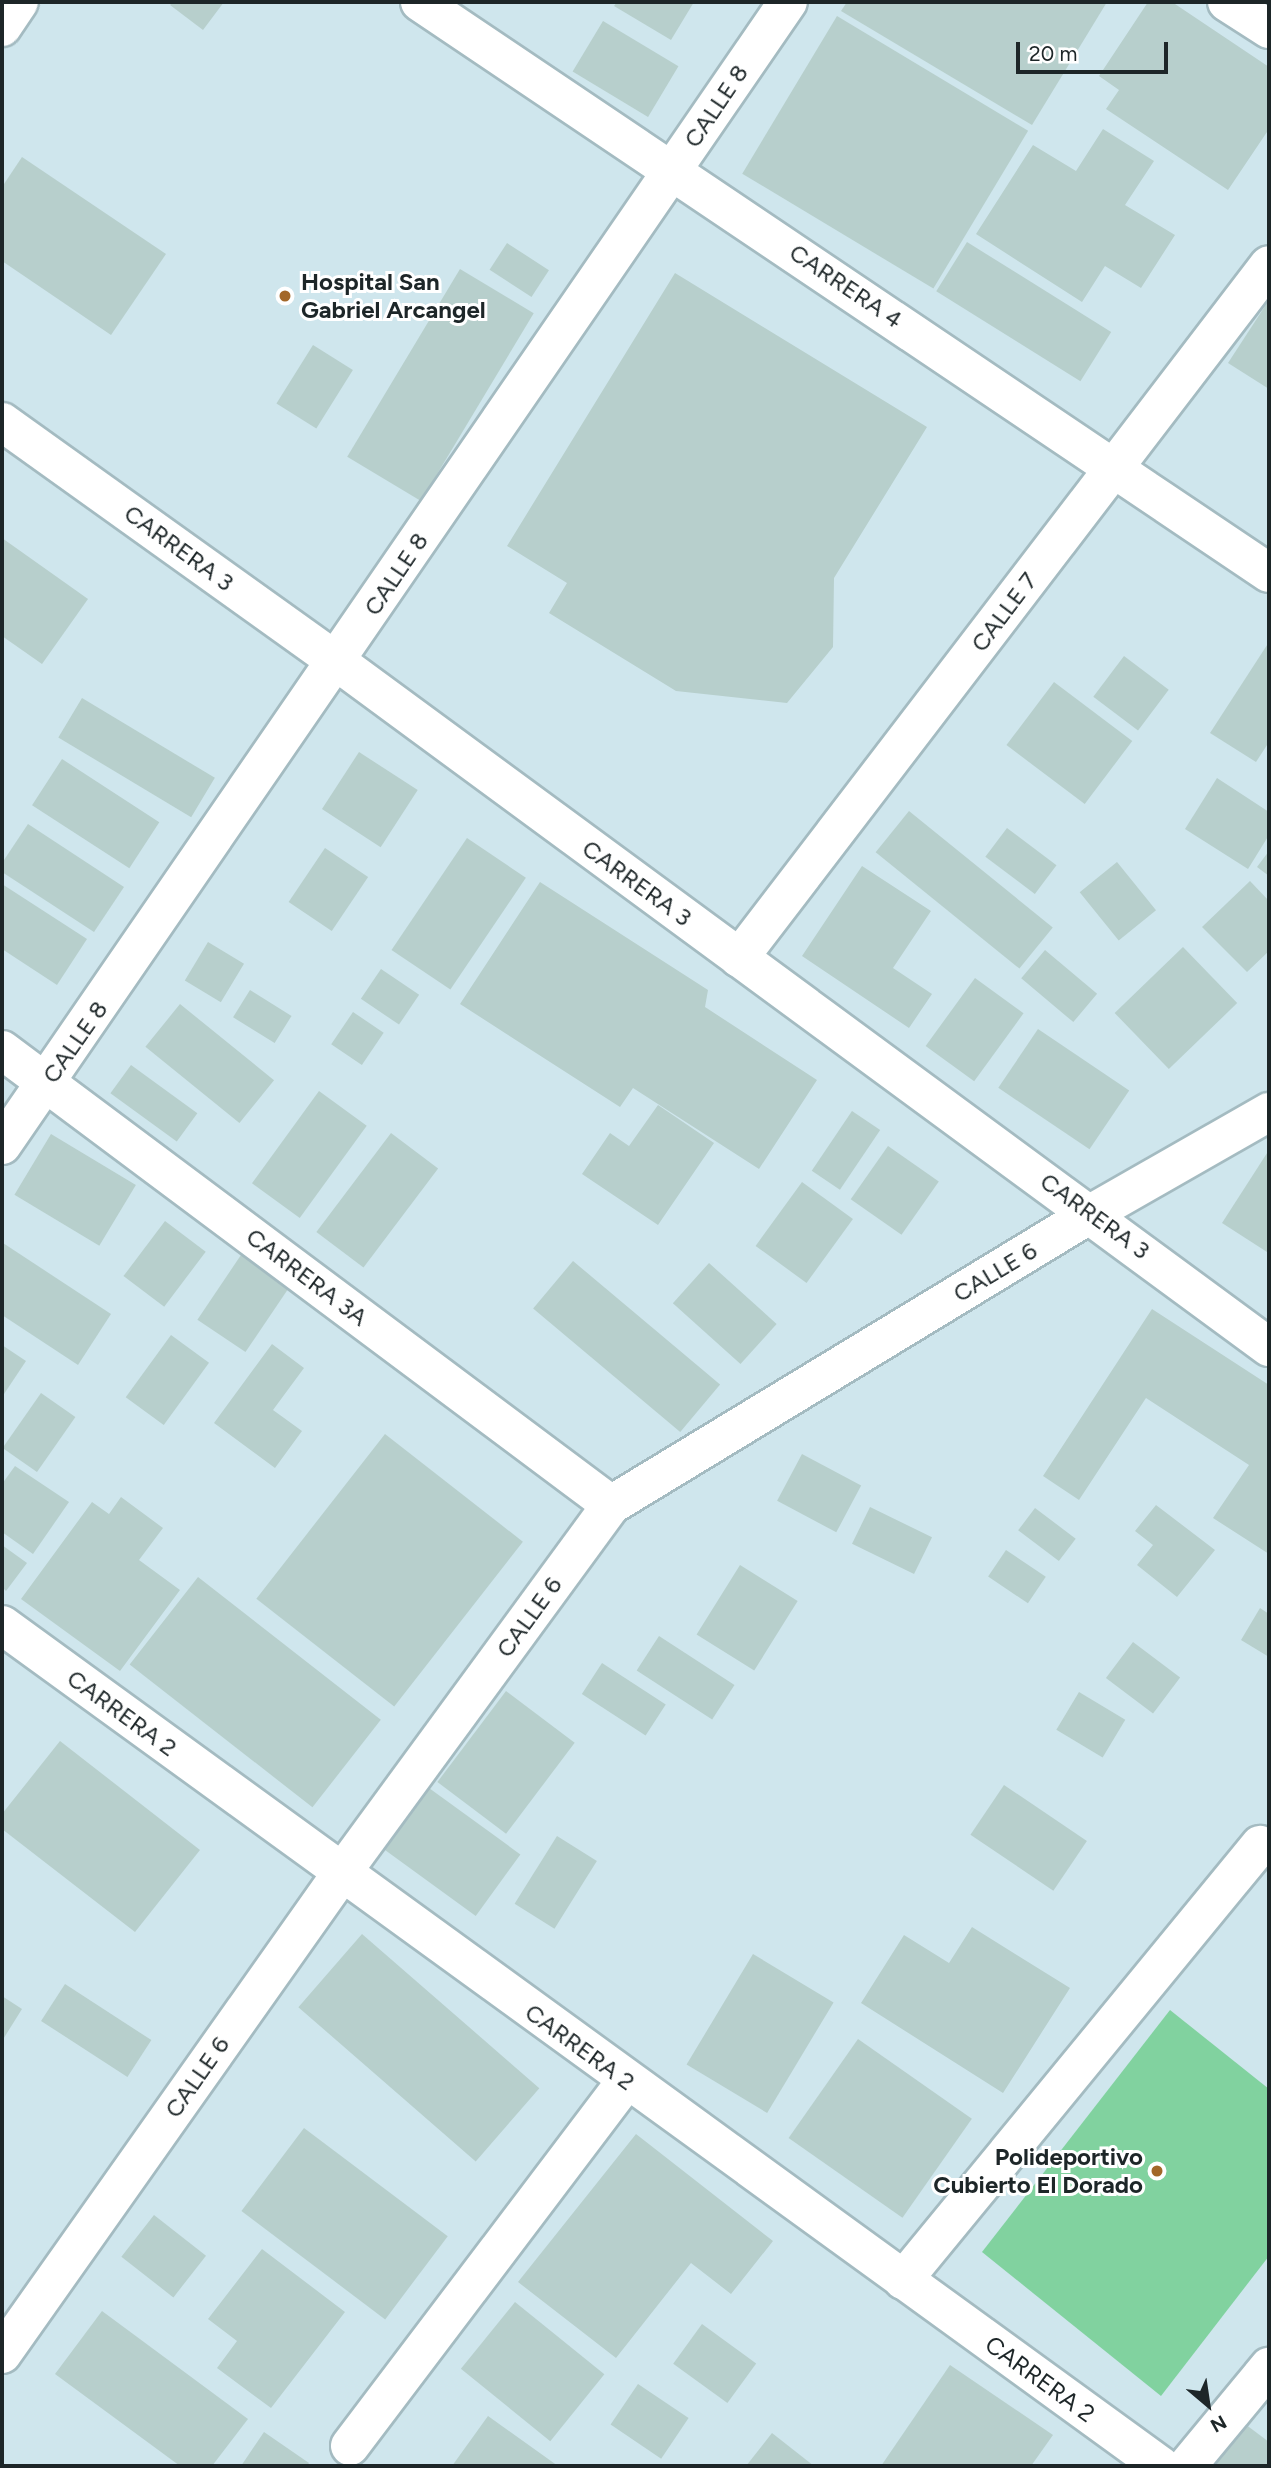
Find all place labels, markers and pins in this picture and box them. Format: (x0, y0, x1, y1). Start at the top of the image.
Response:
place label: Hospital San Gabriel Arcangel (301, 268, 486, 324)
marker: Hospital San Gabriel Arcangel (275, 286, 295, 306)
place label: Polideportivo Cubierto El Dorado (933, 2143, 1143, 2199)
marker: Polideportivo Cubierto El Dorado (1149, 2163, 1165, 2179)

